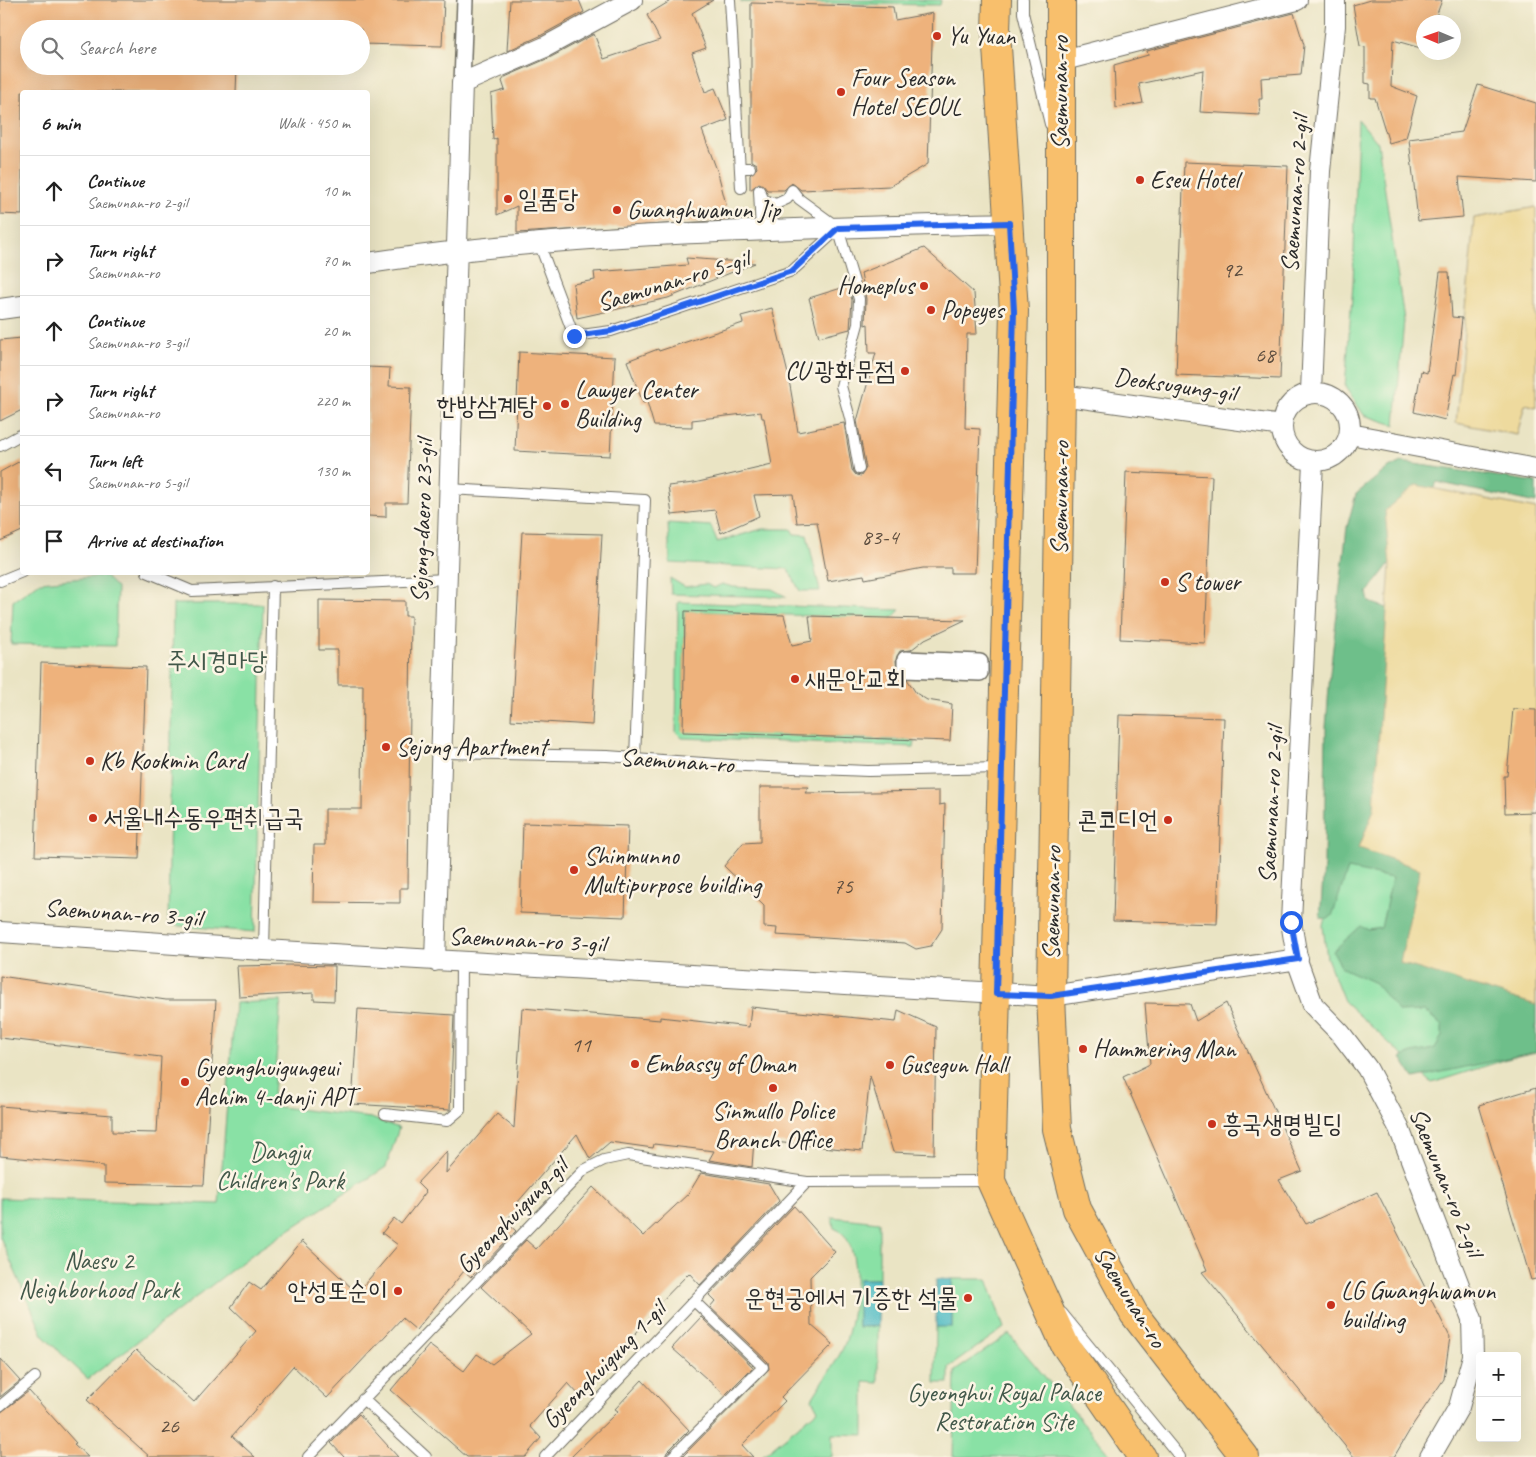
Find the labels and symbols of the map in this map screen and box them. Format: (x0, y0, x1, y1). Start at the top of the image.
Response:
north arrow (1416, 15, 1461, 60)
place label: Yu Yuan (947, 20, 1016, 52)
marker: Yu Yuan (931, 30, 943, 42)
street label: Saemunan-ro (1044, 35, 1076, 150)
place label: Four Season Hotel SEOUL (851, 62, 961, 123)
marker: Four Season Hotel SEOUL (835, 86, 847, 98)
street label: Saemunan-ro 2-gil (1274, 110, 1317, 273)
place label: Eseu Hotel (1150, 164, 1243, 196)
marker: Eseu Hotel (1134, 174, 1146, 186)
place label: 일품당 (518, 183, 578, 215)
marker: 일품당 (502, 193, 514, 205)
place label: Gwanghwamun Jip (627, 194, 782, 226)
marker: Gwanghwamun Jip (611, 204, 623, 216)
street label: Saemunan-ro 5-gil (593, 241, 757, 319)
house number: 92 (1222, 256, 1244, 284)
place label: Homeplus (838, 270, 916, 302)
marker: Homeplus (918, 280, 930, 292)
place label: Popeyes (941, 294, 1006, 326)
marker: Popeyes (925, 304, 937, 316)
route end (563, 325, 586, 348)
house number: 68 (1255, 341, 1277, 369)
place label: CU 광화문점 (785, 355, 895, 387)
street label: Deoksugung-gil (1112, 361, 1243, 410)
marker: CU 광화문점 (899, 365, 911, 377)
place label: Lawyer Center Building (575, 374, 700, 435)
place label: 한방삼계탕 (436, 390, 537, 422)
marker: Lawyer Center Building (559, 398, 571, 410)
marker: 한방삼계탕 (541, 400, 553, 412)
street label: Sejong-daero 23-gil (403, 434, 441, 603)
street label: Saemunan-ro (1043, 440, 1077, 555)
house number: 83-4 (862, 523, 901, 551)
place label: S tower (1175, 566, 1242, 598)
marker: S tower (1159, 576, 1171, 588)
park label: 주시경마당 (167, 645, 267, 677)
place label: 새문안교회 (805, 663, 906, 695)
marker: 새문안교회 (789, 673, 801, 685)
street label: Saemunan-ro 2-gil (1251, 721, 1291, 884)
place label: Sejong Apartment (396, 731, 551, 763)
marker: Sejong Apartment (380, 741, 392, 753)
street label: Saemunan-ro (619, 741, 736, 781)
place label: Kb Kookmin Card (100, 745, 248, 777)
marker: Kb Kookmin Card (84, 755, 96, 767)
place label: 서울내수동우편취급국 (103, 802, 304, 834)
place label: 콘코디언 (1078, 804, 1158, 836)
marker: 서울내수동우편취급국 (87, 812, 99, 824)
marker: 콘코디언 (1162, 814, 1174, 826)
place label: Shinmunno Multipurpose building (584, 840, 763, 901)
street label: Saemunan-ro (1035, 845, 1069, 960)
marker: Shinmunno Multipurpose building (568, 864, 580, 876)
house number: 75 (833, 872, 854, 900)
street label: Saemunan-ro 3-gil (44, 892, 207, 935)
route start (1280, 911, 1303, 934)
street label: Saemunan-ro 3-gil (448, 920, 611, 960)
house number: 11 (571, 1031, 592, 1059)
place label: Hammering Man (1093, 1033, 1237, 1065)
marker: Hammering Man (1077, 1043, 1089, 1055)
place label: Embassy of Oman (645, 1048, 797, 1080)
place label: Gusegun Hall (900, 1049, 1012, 1081)
place label: Gyeonghuigungeui Achim 4-danji APT (195, 1052, 362, 1113)
marker: Embassy of Oman (629, 1058, 641, 1070)
marker: Gusegun Hall (884, 1059, 896, 1071)
marker: Gyeonghuigungeui Achim 4-danji APT (179, 1076, 191, 1088)
marker: Sinmullo Police Branch Office (767, 1082, 779, 1094)
place label: Sinmullo Police Branch Office (712, 1095, 836, 1156)
street label: Saemunan-ro 2-gil (1402, 1103, 1492, 1265)
place label: 흥국생명빌딩 (1222, 1108, 1343, 1140)
marker: 흥국생명빌딩 (1206, 1118, 1218, 1130)
park label: Dangju Children's Park (216, 1136, 346, 1197)
street label: Gyeonghuigung-gil (449, 1148, 578, 1280)
street label: Saemunan-ro (1086, 1240, 1174, 1355)
park label: Naesu 2 Neighborhood Park (19, 1245, 181, 1306)
place label: 안성또순이 (287, 1275, 388, 1307)
place label: LG Gwanghwamun building (1341, 1275, 1496, 1336)
place label: 운현궁에서 기증한 석물 (745, 1282, 958, 1314)
marker: 안성또순이 (392, 1285, 404, 1297)
street label: Gyeonghuigung 1-gil (535, 1291, 676, 1436)
marker: 운현궁에서 기증한 석물 (962, 1292, 974, 1304)
marker: LG Gwanghwamun building (1325, 1299, 1337, 1311)
park label: Gyeonghui Royal Palace Restoration Site (907, 1377, 1103, 1438)
house number: 26 (159, 1412, 180, 1440)

